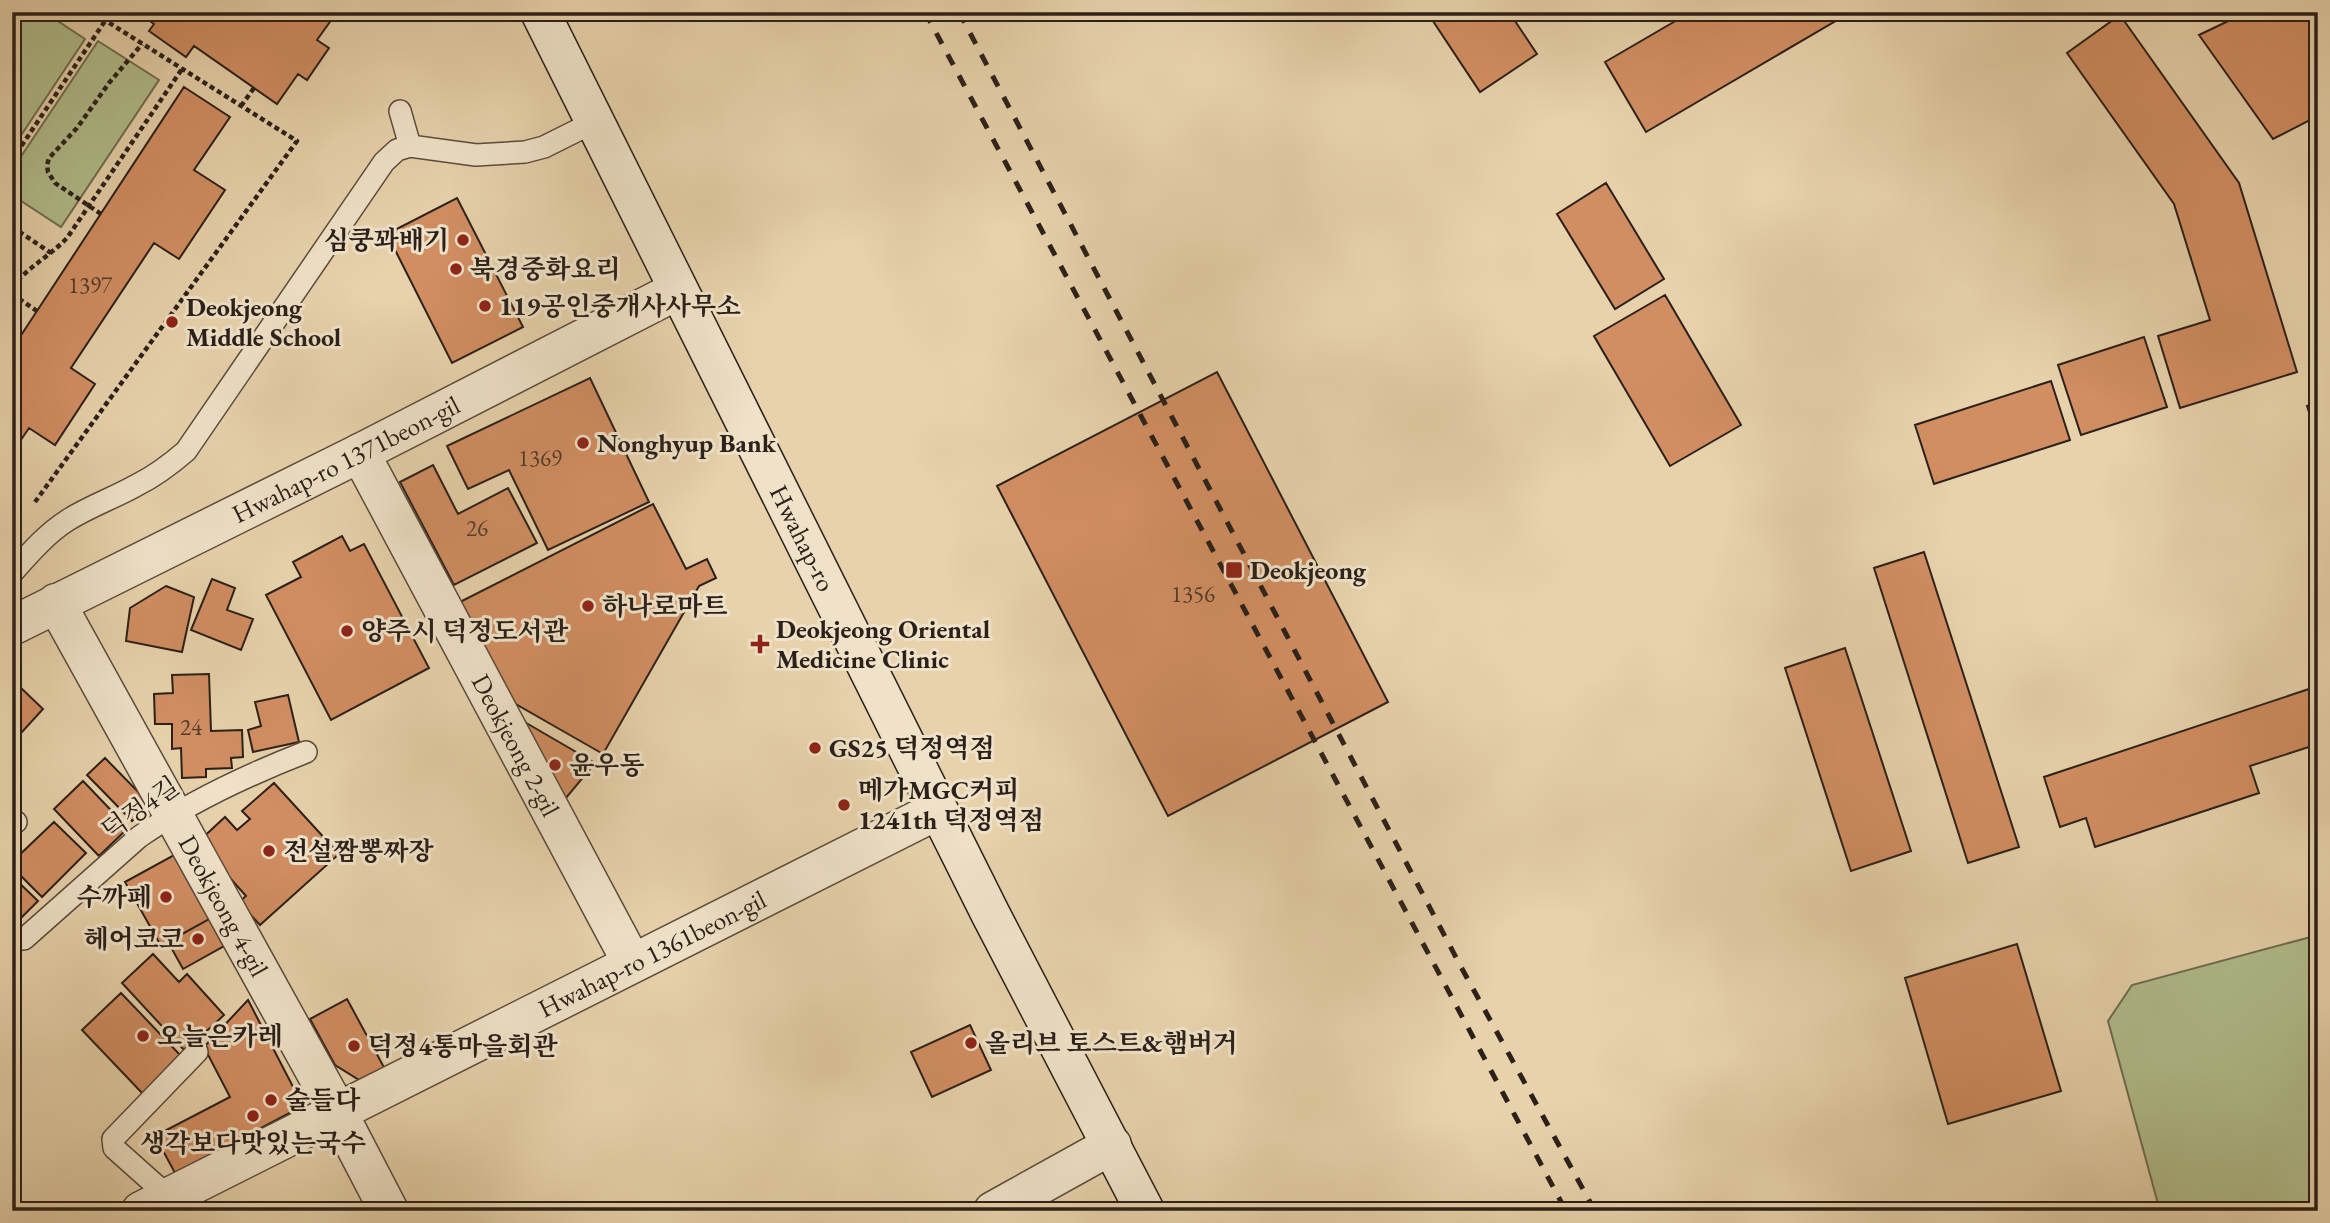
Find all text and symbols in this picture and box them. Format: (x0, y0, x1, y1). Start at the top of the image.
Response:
place label: 심쿵꽈배기 (323, 223, 449, 257)
marker: 심쿵꽈배기 (455, 232, 471, 248)
place label: 북경중화요리 (470, 252, 621, 286)
marker: 북경중화요리 (448, 261, 464, 277)
house number: 1397 (68, 270, 113, 300)
place label: 119공인중개사사무소 (499, 289, 741, 323)
place label: Deokjeong Middle School (186, 290, 341, 354)
marker: 119공인중개사사무소 (477, 298, 493, 314)
marker: Deokjeong Middle School (164, 314, 180, 330)
street label: Hwahap-ro 1371beon-gil (226, 388, 465, 531)
place label: Nonghyup Bank (597, 426, 777, 460)
marker: Nonghyup Bank (575, 435, 591, 451)
house number: 1369 (518, 443, 562, 473)
street label: Hwahap-ro (762, 479, 844, 597)
house number: 26 (466, 513, 488, 543)
place label: Deokjeong (1250, 553, 1367, 587)
marker: Deokjeong (1224, 560, 1244, 580)
house number: 1356 (1171, 579, 1215, 609)
place label: 하나로마트 (602, 589, 728, 623)
marker: 하나로마트 (580, 598, 596, 614)
place label: Deokjeong Oriental Medicine Clinic (776, 612, 990, 676)
place label: 양주시 덕정도서관 (361, 614, 569, 648)
marker: 양주시 덕정도서관 (339, 623, 355, 639)
marker: Deokjeong Oriental Medicine Clinic (750, 634, 770, 654)
street label: Deokjeong 2-gil (464, 668, 568, 822)
house number: 24 (180, 712, 203, 742)
place label: GS25 덕정역점 (829, 731, 995, 765)
marker: GS25 덕정역점 (807, 740, 823, 756)
place label: 윤우동 (569, 748, 644, 782)
marker: 윤우동 (547, 757, 563, 773)
street label: 덕정4길 (94, 769, 186, 847)
place label: 메가MGC커피 1241th 덕정역점 (858, 773, 1044, 837)
marker: 메가MGC커피 1241th 덕정역점 (836, 797, 852, 813)
street label: Deokjeong 4-gil (171, 829, 276, 983)
place label: 전설짬뽕짜장 (283, 834, 435, 868)
marker: 전설짬뽕짜장 (261, 843, 277, 859)
place label: 수까페 (77, 880, 152, 914)
street label: Hwahap-ro 1361beon-gil (532, 882, 772, 1025)
marker: 수까페 (158, 889, 174, 905)
place label: 헤어코코 (84, 922, 184, 956)
marker: 헤어코코 (190, 931, 206, 947)
place label: 오늘은카레 (157, 1019, 283, 1053)
place label: 올리브 토스트&햄버거 (985, 1026, 1238, 1060)
marker: 오늘은카레 (135, 1028, 151, 1044)
place label: 덕정4통마을회관 (368, 1029, 558, 1063)
marker: 올리브 토스트&햄버거 (963, 1035, 979, 1051)
marker: 덕정4통마을회관 (346, 1038, 362, 1054)
place label: 술들다 (285, 1083, 361, 1117)
marker: 술들다 (263, 1092, 279, 1108)
marker: 생각보다맛있는국수 (245, 1108, 261, 1124)
place label: 생각보다맛있는국수 (140, 1126, 366, 1160)

